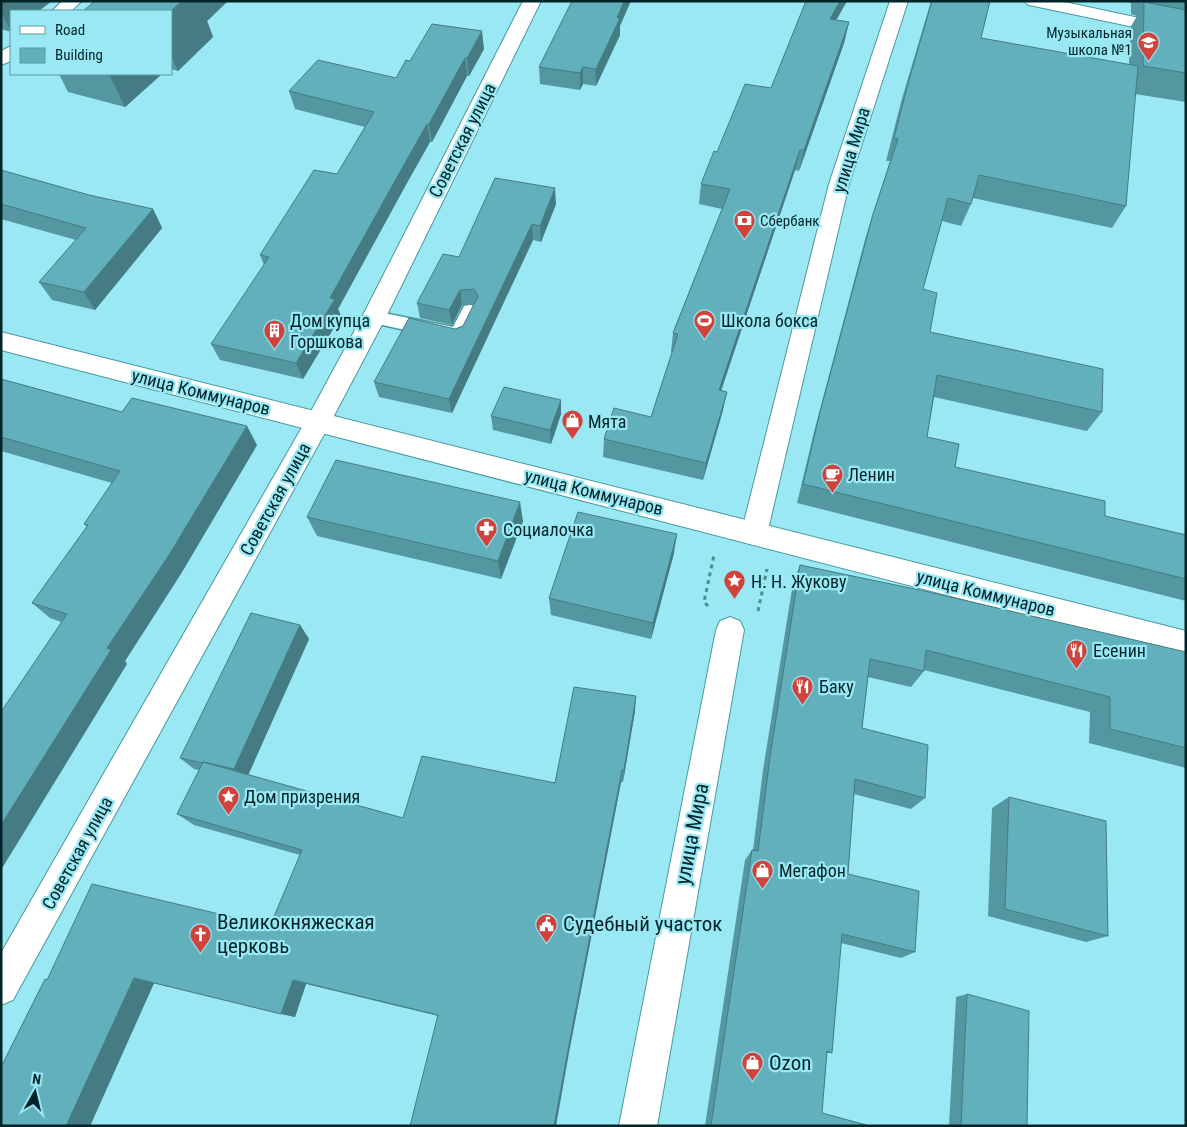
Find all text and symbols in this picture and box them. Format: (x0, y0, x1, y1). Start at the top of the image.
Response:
legend (10, 10, 172, 75)
text: Road (55, 21, 85, 39)
place label: Музыкальная школа №1 (1046, 24, 1132, 59)
school or university icon: Музыкальная школа №1 (1136, 30, 1160, 61)
text: Building (55, 46, 103, 64)
street label: Советская улица (424, 79, 500, 201)
street label: улица Мира (828, 105, 874, 195)
bank icon: Сбербанк (732, 209, 756, 240)
place label: Сбербанк (760, 212, 820, 230)
sports icon: Школа бокса (693, 308, 717, 339)
place label: Дом купца Горшкова (290, 310, 370, 352)
place label: Школа бокса (721, 310, 818, 331)
building icon: Дом купца Горшкова (262, 318, 286, 349)
street label: улица Коммунаров (130, 365, 272, 419)
shop icon: Мята (560, 409, 584, 440)
place label: Мята (588, 411, 626, 432)
street label: Советская улица (235, 439, 315, 559)
cafe icon: Ленин (820, 462, 844, 493)
place label: Ленин (848, 464, 895, 485)
street label: улица Коммунаров (523, 465, 665, 519)
pharmacy icon: Социалочка (475, 517, 499, 548)
place label: Социалочка (503, 519, 594, 540)
street label: улица Коммунаров (915, 566, 1057, 620)
place icon: Н. Н. Жукову (723, 569, 747, 600)
place label: Н. Н. Жукову (751, 571, 847, 592)
restaurant icon: Есенин (1065, 638, 1089, 669)
place label: Есенин (1093, 640, 1146, 661)
restaurant icon: Баку (791, 674, 815, 705)
place label: Баку (819, 676, 854, 697)
street label: улица Мира (670, 781, 714, 887)
place icon: Дом призрения (216, 784, 240, 815)
place label: Дом призрения (244, 786, 360, 807)
street label: Советская улица (37, 793, 117, 913)
shop icon: Мегафон (751, 858, 775, 889)
place label: Мегафон (779, 860, 846, 881)
place label: Великокняжеская церковь (217, 910, 375, 958)
public building icon: Судебный участок (535, 912, 559, 943)
place label: Судебный участок (563, 912, 722, 936)
church icon: Великокняжеская церковь (189, 922, 213, 953)
shop icon: Ozon (741, 1051, 765, 1082)
place label: Ozon (769, 1051, 811, 1075)
north arrow (10, 1067, 60, 1117)
text: N (31, 1071, 42, 1088)

